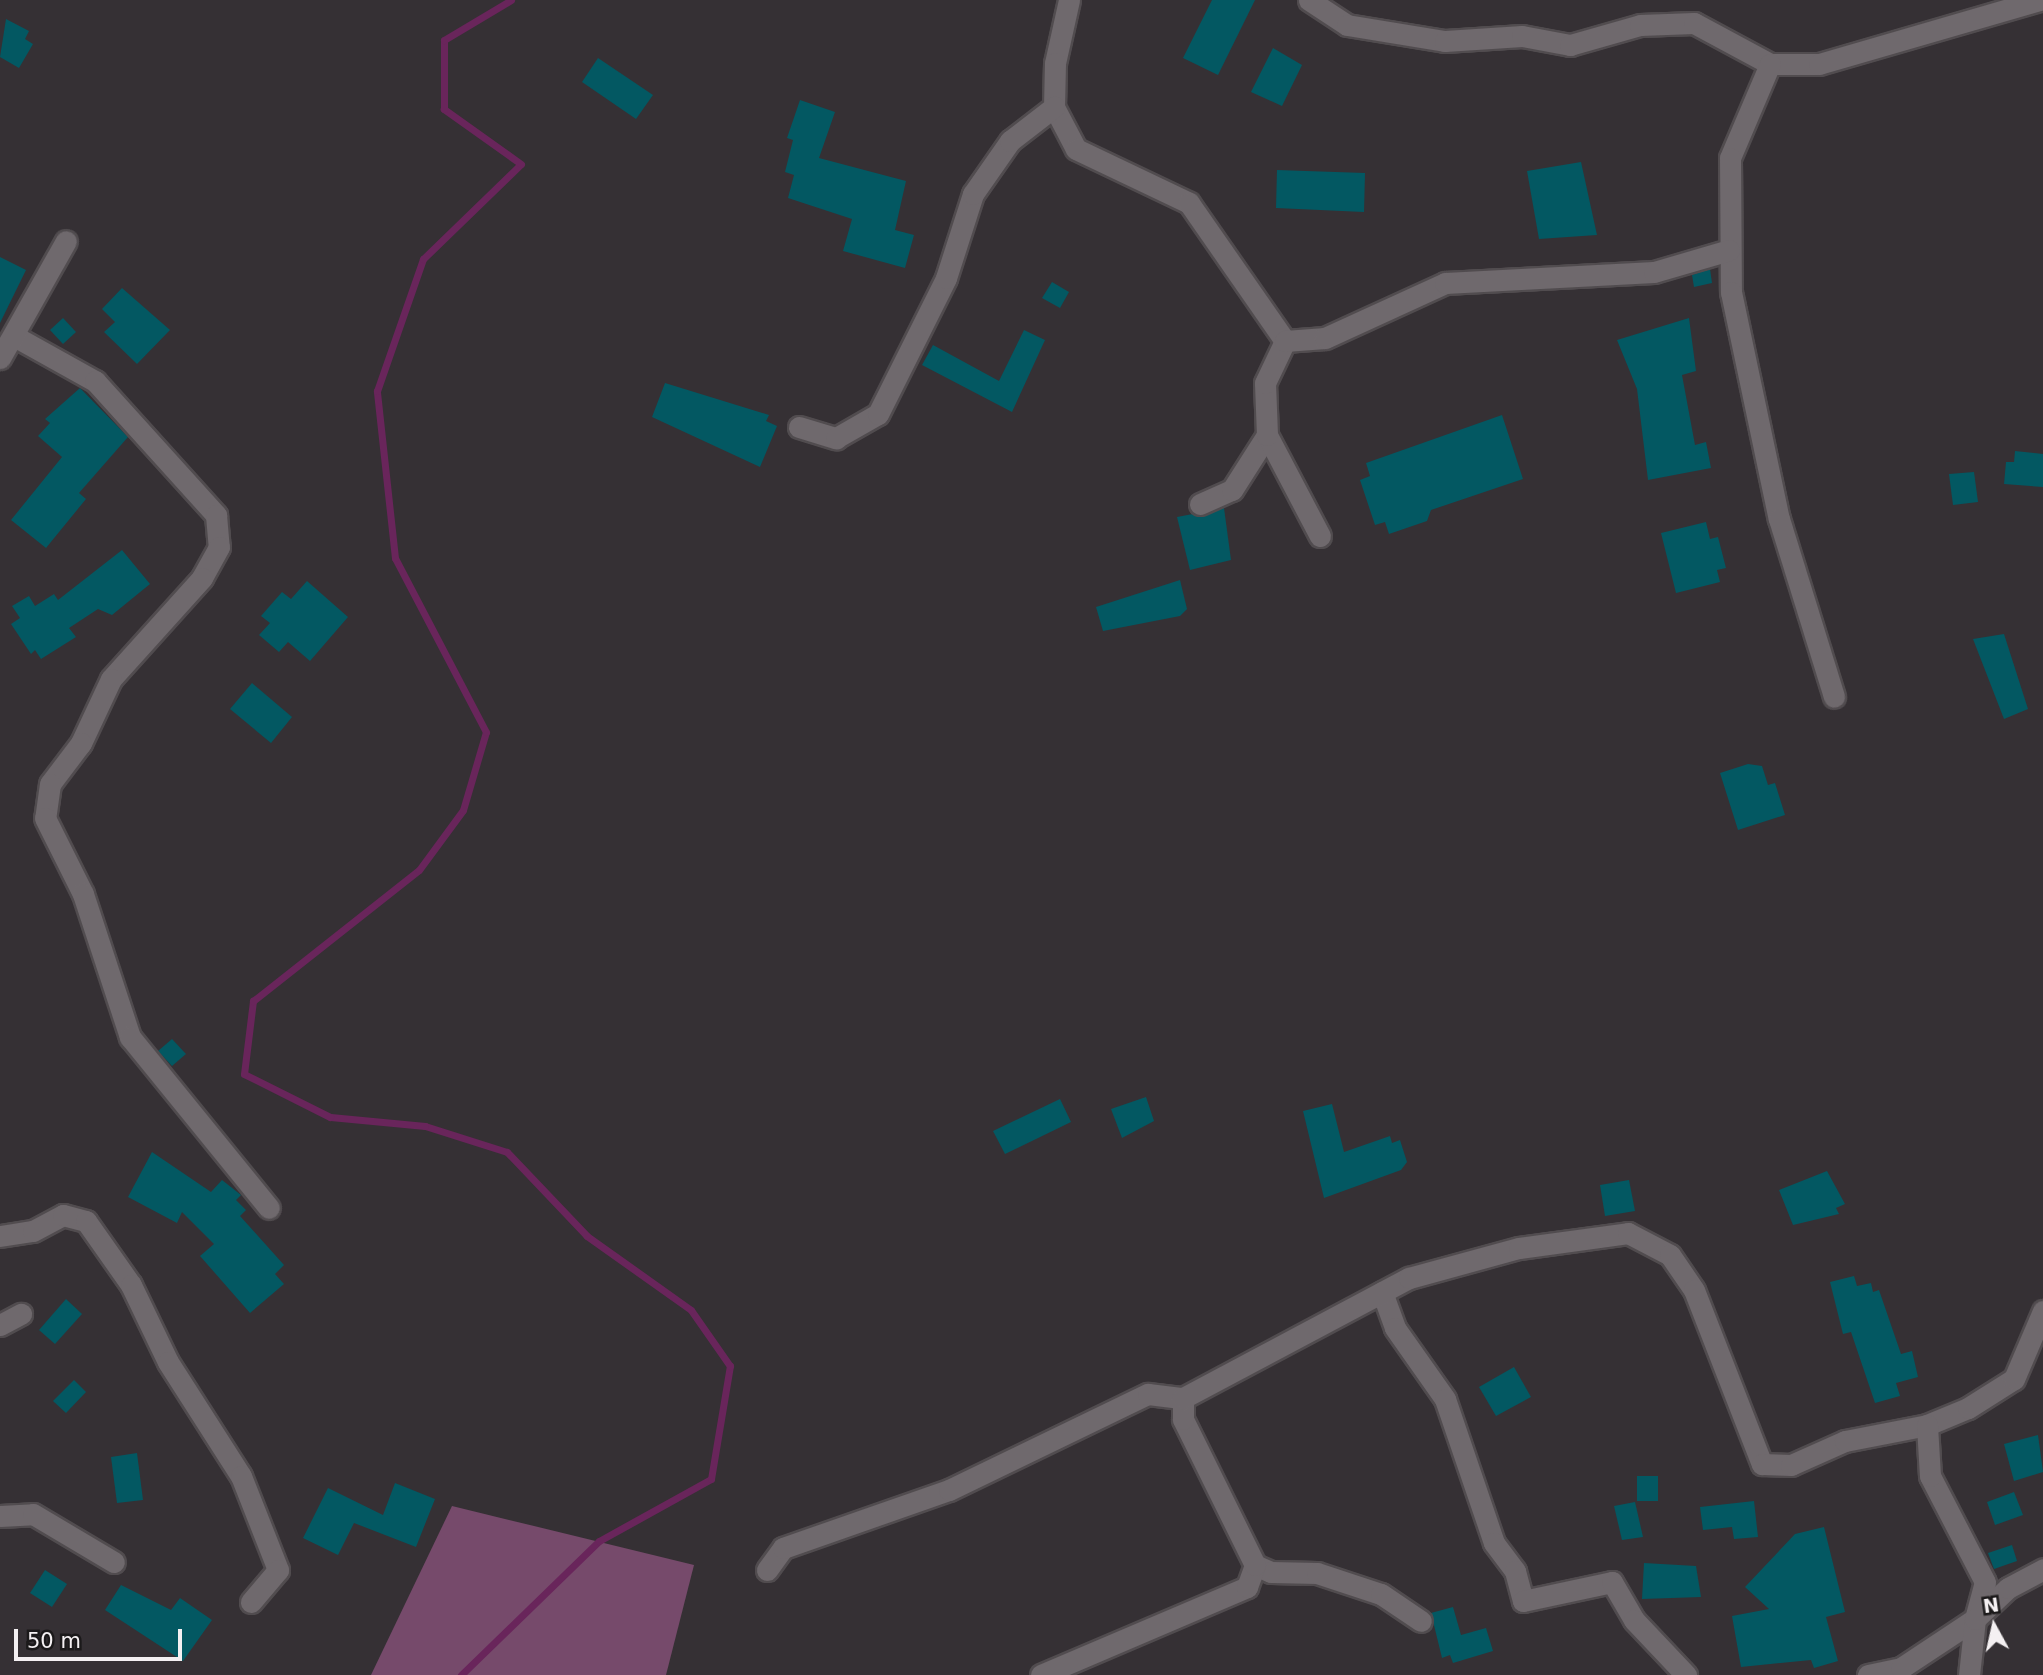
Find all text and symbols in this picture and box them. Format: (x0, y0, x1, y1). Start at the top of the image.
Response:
north arrow (1959, 1591, 2029, 1661)
text: N (1982, 1593, 2000, 1617)
scale bar (18, 1616, 186, 1660)
text: 50 m (27, 1629, 81, 1653)

